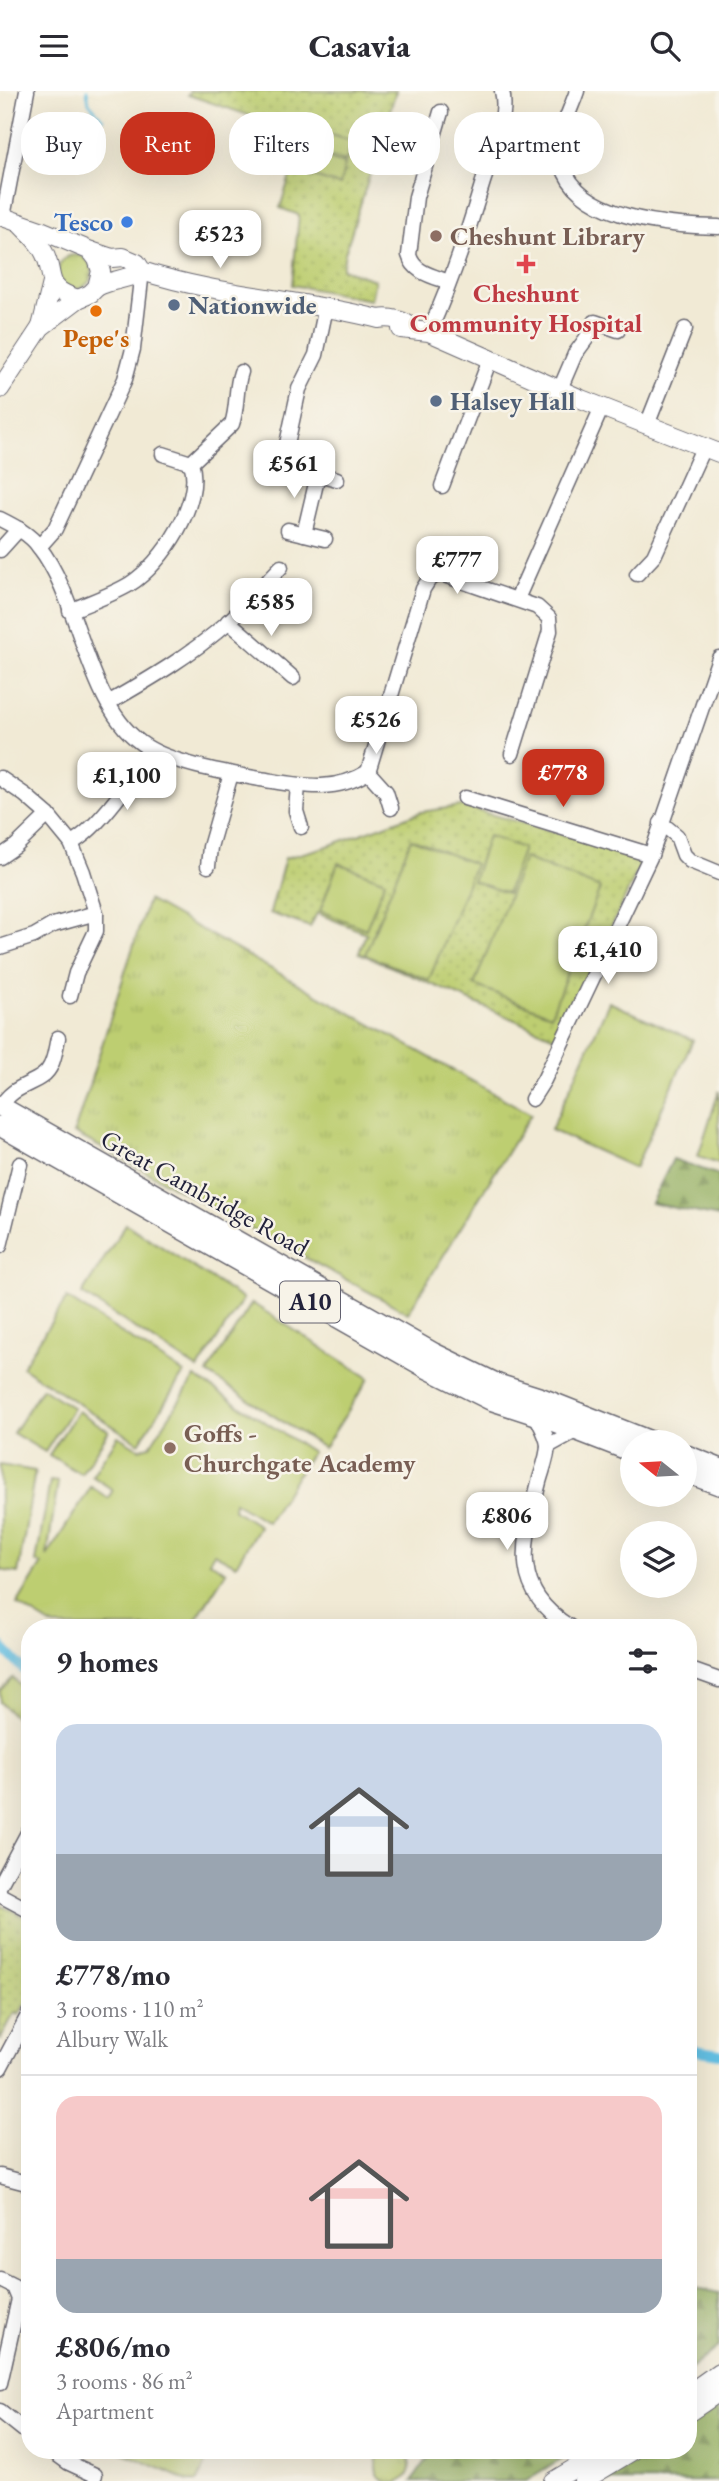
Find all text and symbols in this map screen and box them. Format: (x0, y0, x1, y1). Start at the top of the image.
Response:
text: Casavia (309, 25, 410, 67)
icon: menu (35, 27, 73, 65)
icon: search (646, 27, 684, 65)
chip: Buy (21, 112, 106, 175)
chip: Rent (120, 112, 215, 175)
chip: Filters (229, 112, 334, 175)
chip: New (348, 112, 440, 175)
chip: Apartment (454, 112, 604, 175)
place label: Tesco (54, 205, 113, 239)
pin: £523 (179, 211, 261, 270)
marker: Tesco (119, 214, 135, 230)
text: £523 (195, 218, 245, 248)
place label: Cheshunt Library (450, 219, 645, 253)
marker: Cheshunt Library (428, 228, 444, 244)
marker: Cheshunt Community Hospital (516, 254, 536, 274)
place label: Cheshunt Community Hospital (410, 276, 642, 340)
place label: Nationwide (188, 288, 317, 322)
marker: Nationwide (166, 297, 182, 313)
marker: Pepe's (88, 303, 104, 319)
place label: Pepe's (63, 321, 129, 355)
place label: Halsey Hall (450, 384, 576, 418)
marker: Halsey Hall (428, 393, 444, 409)
pin: £561 (253, 441, 335, 500)
text: £561 (269, 448, 319, 478)
pin: £777 (416, 537, 498, 596)
text: £777 (432, 544, 482, 574)
pin: £585 (230, 579, 312, 638)
text: £585 (246, 586, 296, 616)
pin: £526 (335, 697, 417, 756)
text: £526 (351, 704, 401, 734)
pin: £778 (522, 749, 604, 809)
pin: £1,100 (70, 753, 184, 812)
text: £778 (538, 757, 588, 787)
text: £1,100 (93, 760, 161, 790)
pin: £1,410 (551, 927, 665, 986)
text: £1,410 (574, 934, 642, 964)
street label: Great Cambridge Road (95, 1122, 316, 1265)
road number: A10 (280, 1281, 340, 1323)
place label: Goffs - Churchgate Academy (184, 1416, 416, 1480)
north arrow (620, 1430, 696, 1507)
map controls (620, 1430, 697, 1598)
marker: Goffs - Churchgate Academy (162, 1440, 178, 1456)
pin: £806 (466, 1493, 548, 1552)
text: £806 (482, 1500, 532, 1530)
button: layers (620, 1521, 697, 1598)
text: 9 homes (56, 1642, 158, 1681)
icon: filters (624, 1642, 662, 1680)
icon: home (296, 1769, 422, 1895)
text: £778/mo (56, 1955, 170, 1994)
text: 3 rooms · 110 m² (56, 1994, 204, 2024)
text: Albury Walk (56, 2024, 168, 2054)
icon: home (296, 2141, 422, 2267)
text: £806/mo (56, 2327, 170, 2366)
text: 3 rooms · 86 m² (56, 2366, 193, 2396)
text: Apartment (56, 2396, 154, 2426)

